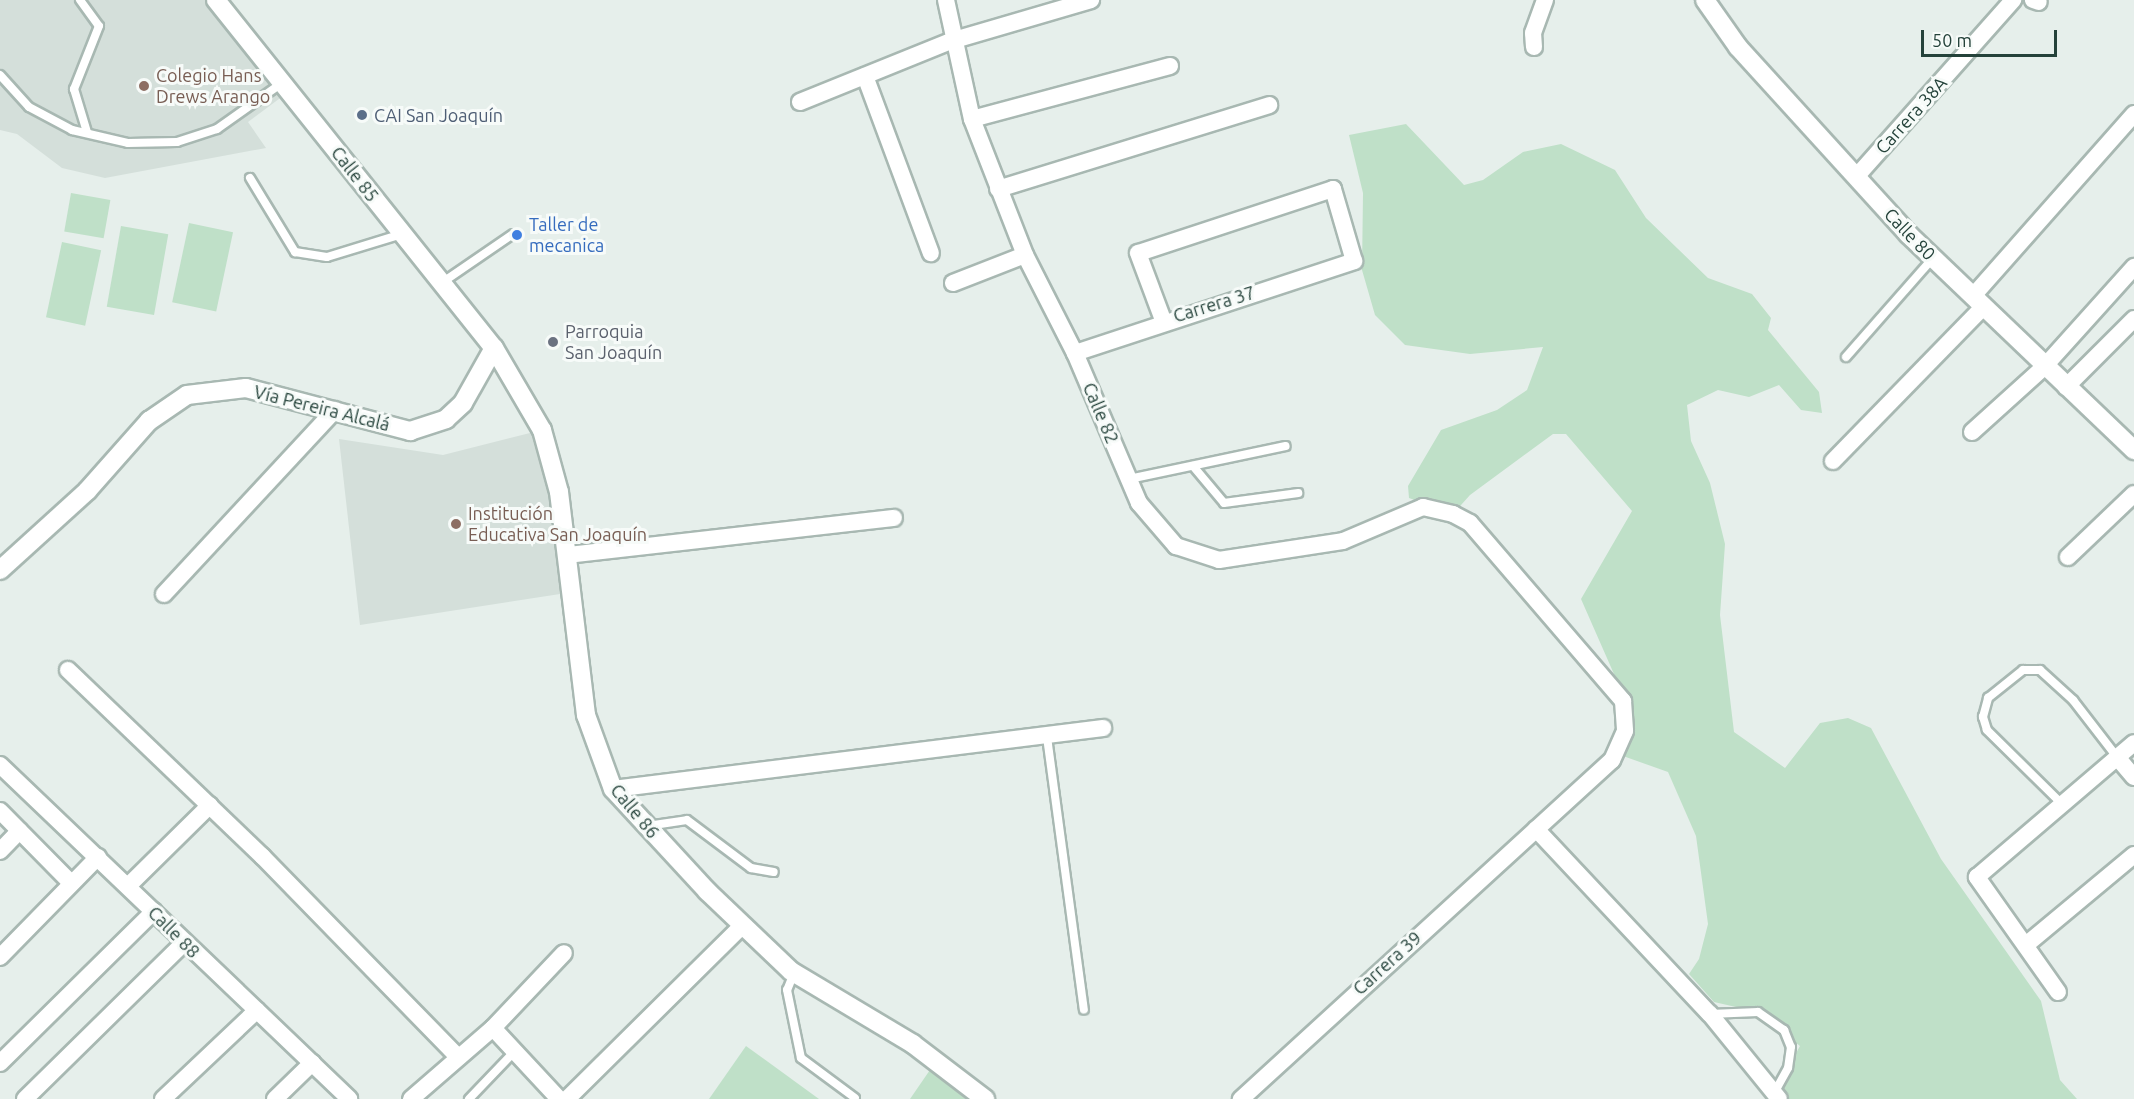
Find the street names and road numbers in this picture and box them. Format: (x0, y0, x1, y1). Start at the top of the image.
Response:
street label: Carrera 38A (1871, 72, 1951, 158)
street label: Calle 85 (327, 142, 383, 206)
street label: Calle 80 (1880, 203, 1940, 265)
street label: Carrera 37 (1171, 281, 1257, 327)
street label: Calle 82 (1079, 379, 1123, 447)
street label: Vía Pereira Alcalá (252, 381, 392, 435)
street label: Calle 86 (606, 780, 664, 842)
street label: Calle 88 (144, 902, 204, 962)
street label: Carrera 39 (1348, 927, 1426, 999)

